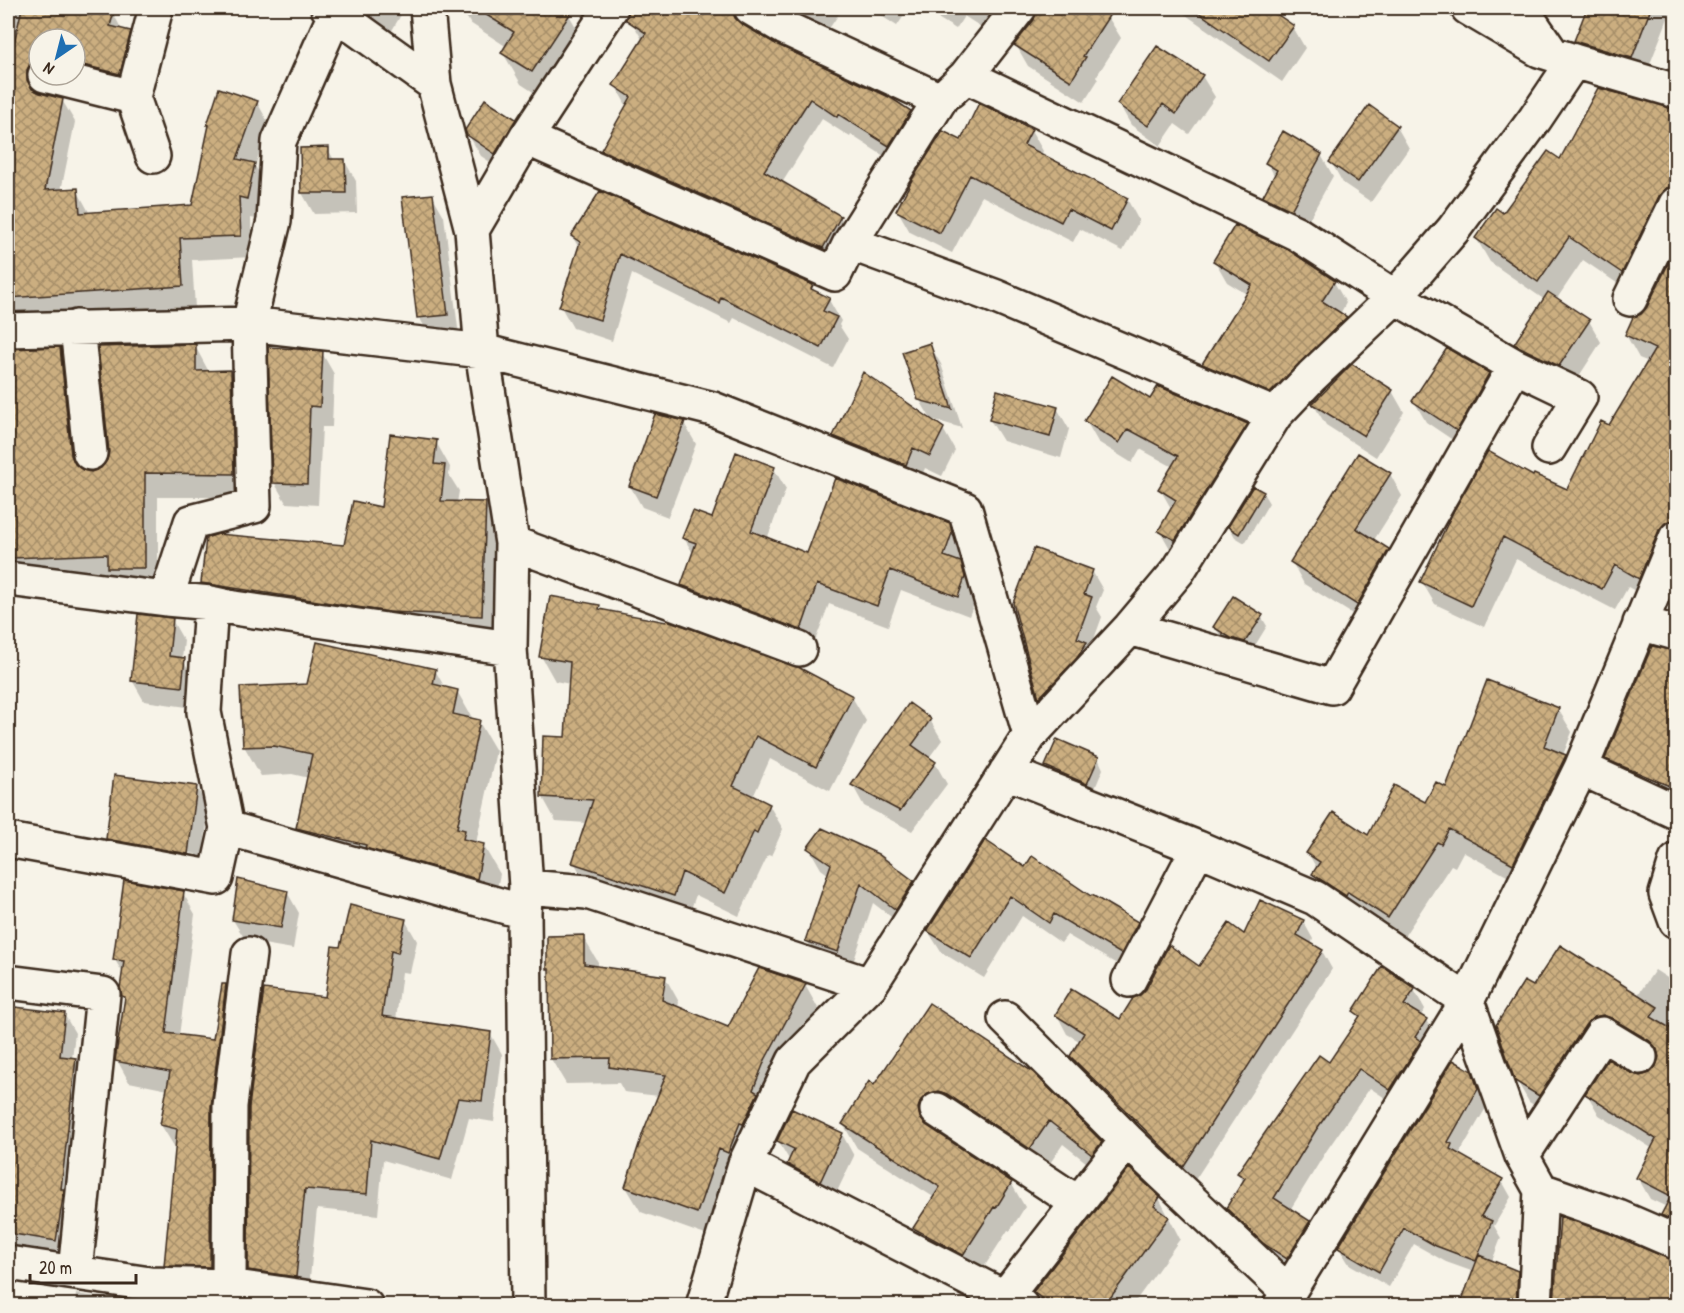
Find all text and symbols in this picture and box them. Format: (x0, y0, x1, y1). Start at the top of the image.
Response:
north arrow (27, 27, 87, 87)
text: N (38, 58, 58, 81)
scale bar (30, 1247, 136, 1285)
text: 20 m (39, 1255, 72, 1280)

